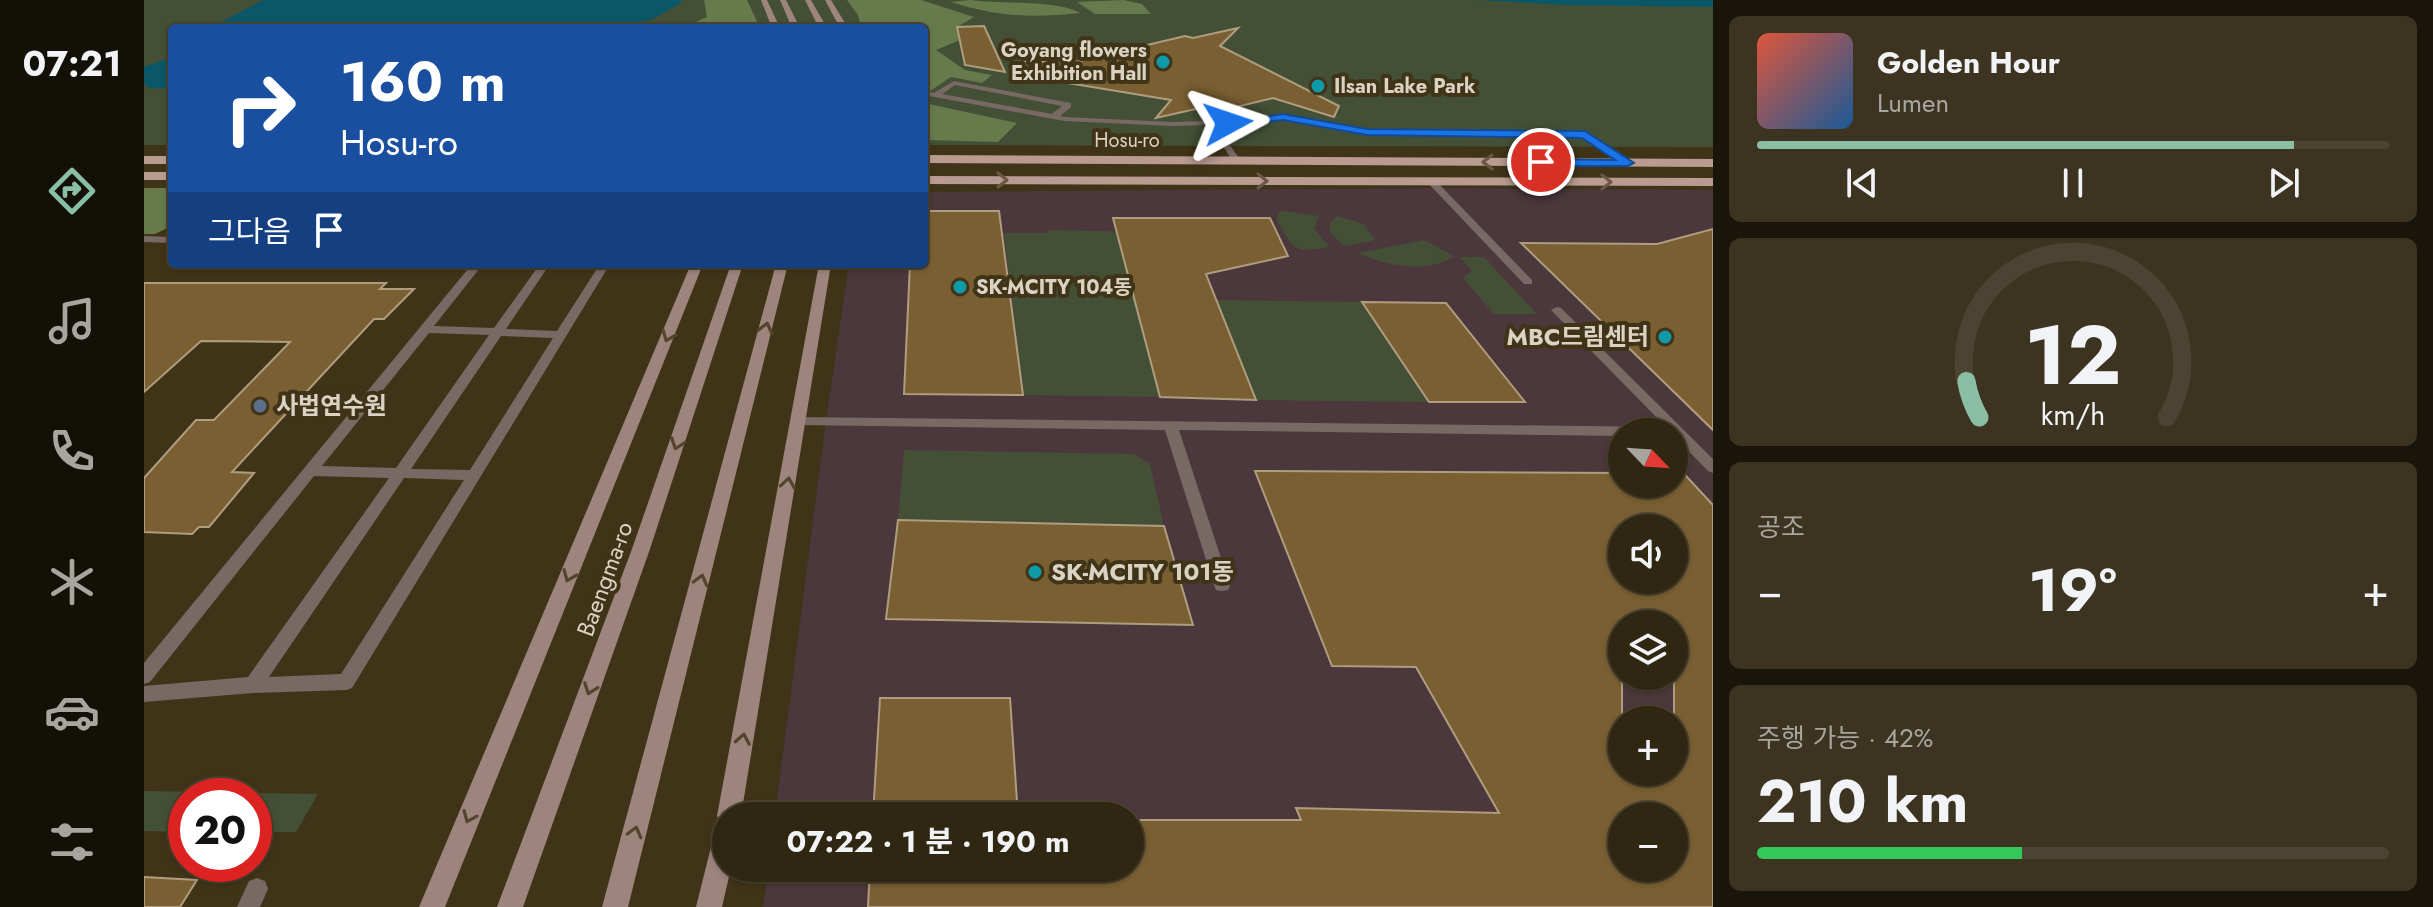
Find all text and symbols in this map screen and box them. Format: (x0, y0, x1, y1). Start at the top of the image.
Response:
place label: Goyang flowers Exhibition Hall (1001, 36, 1147, 88)
text: 07:21 (22, 37, 122, 89)
text: 160 m (340, 41, 506, 122)
text: Golden Hour (1877, 41, 2060, 84)
marker: Goyang flowers Exhibition Hall (1154, 53, 1172, 71)
icon: right (208, 56, 312, 160)
place label: Ilsan Lake Park (1334, 72, 1476, 101)
marker: Ilsan Lake Park (1309, 77, 1327, 95)
position arrow (1186, 81, 1270, 165)
text: Lumen (1877, 84, 1949, 122)
text: Hosu-ro (340, 116, 458, 168)
street label: Hosu-ro (1094, 126, 1160, 155)
pin (1507, 128, 1575, 196)
icon: arrive (1519, 140, 1563, 184)
one-way arrow (1481, 153, 1494, 171)
icon: previous (1840, 161, 1884, 205)
icon: pause (2051, 161, 2095, 205)
icon: next (2262, 161, 2306, 205)
icon: directions (44, 163, 100, 219)
one-way arrow (996, 171, 1009, 189)
one-way arrow (1256, 172, 1269, 190)
one-way arrow (1600, 173, 1613, 191)
icon: arrive (307, 208, 351, 252)
text: 그다음 (208, 210, 291, 253)
place label: SK-MCITY 104동 (976, 273, 1132, 302)
marker: SK-MCITY 104동 (951, 278, 969, 296)
icon: music (44, 293, 100, 349)
text: 12 (2025, 295, 2121, 415)
place label: MBC드림센터 (1507, 319, 1649, 354)
one-way arrow (756, 322, 773, 336)
one-way arrow (661, 328, 677, 342)
marker: MBC드림센터 (1656, 328, 1674, 346)
place label: 사법연수원 (276, 388, 386, 423)
text: km/h (2041, 395, 2105, 437)
marker: 사법연수원 (251, 397, 269, 415)
north arrow (1608, 418, 1688, 498)
map controls (1608, 418, 1688, 882)
icon: phone (44, 423, 100, 479)
one-way arrow (670, 436, 686, 450)
one-way arrow (779, 476, 796, 490)
text: 공조 (1757, 508, 1805, 546)
button: sound (1608, 514, 1688, 594)
street label: Baengma-ro (568, 517, 641, 641)
text: 19° (2028, 547, 2117, 634)
icon: climate (44, 554, 100, 610)
place label: SK-MCITY 101동 (1051, 554, 1234, 589)
text: − (1757, 559, 1783, 623)
text: + (2362, 559, 2389, 623)
marker: SK-MCITY 101동 (1026, 563, 1044, 581)
one-way arrow (562, 568, 578, 583)
one-way arrow (692, 574, 709, 588)
button: layers (1608, 610, 1688, 690)
one-way arrow (583, 681, 600, 695)
icon: car (44, 684, 100, 740)
button: + (1608, 706, 1688, 786)
text: 주행 가능 · 42% (1757, 719, 1933, 757)
one-way arrow (734, 732, 751, 746)
text: 210 km (1757, 758, 1968, 845)
speed limit sign: 20 (168, 778, 272, 882)
button: − (1608, 802, 1688, 882)
one-way arrow (463, 809, 479, 823)
icon: filters (44, 814, 100, 870)
text: 07:22 · 1 분 · 190 m (787, 820, 1069, 863)
one-way arrow (626, 825, 643, 839)

